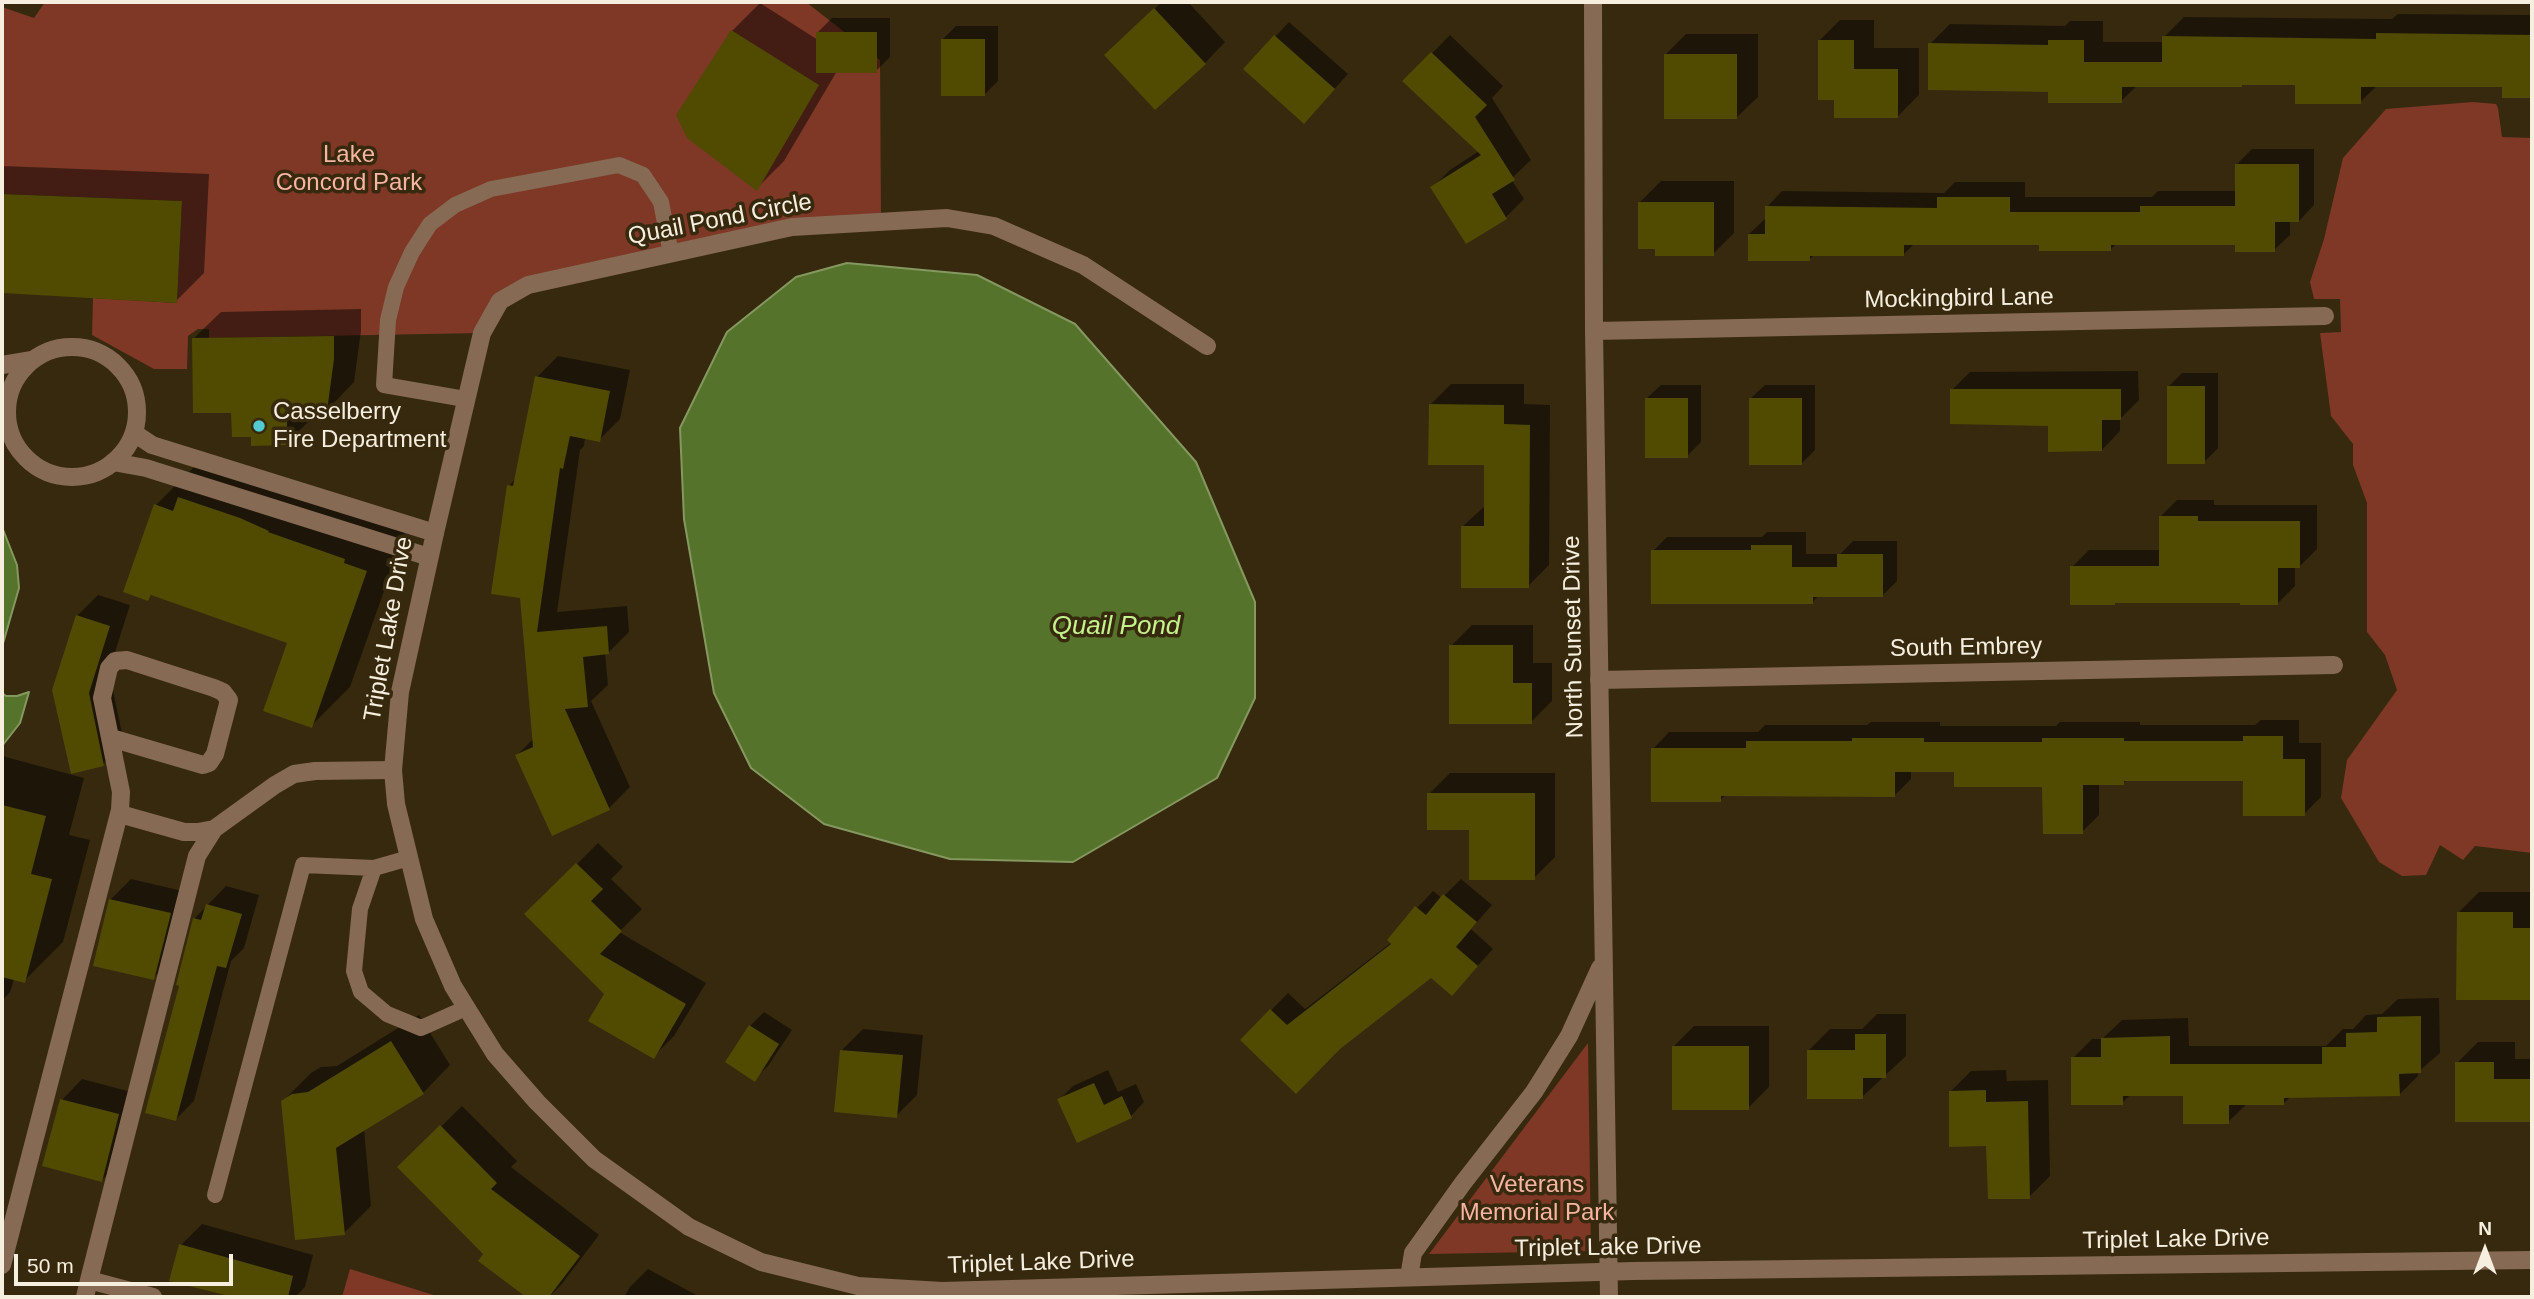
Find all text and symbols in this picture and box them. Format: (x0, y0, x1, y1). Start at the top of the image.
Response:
park label: Lake Concord Park (276, 141, 422, 197)
street label: Quail Pond Circle (626, 188, 814, 252)
street label: Mockingbird Lane (1864, 283, 2054, 315)
place label: Casselberry Fire Department (273, 398, 446, 454)
marker: Casselberry Fire Department (251, 418, 267, 434)
street label: Triplet Lake Drive (359, 534, 419, 724)
street label: North Sunset Drive (1558, 535, 1590, 739)
water label: Quail Pond (1052, 611, 1180, 643)
street label: South Embrey (1890, 632, 2042, 664)
park label: Veterans Memorial Park (1460, 1171, 1614, 1227)
north arrow (2450, 1215, 2520, 1285)
text: N (2478, 1218, 2492, 1239)
street label: Triplet Lake Drive (2082, 1224, 2270, 1256)
street label: Triplet Lake Drive (1514, 1232, 1702, 1264)
scale bar (18, 1240, 236, 1284)
street label: Triplet Lake Drive (947, 1245, 1135, 1281)
text: 50 m (27, 1254, 74, 1277)

